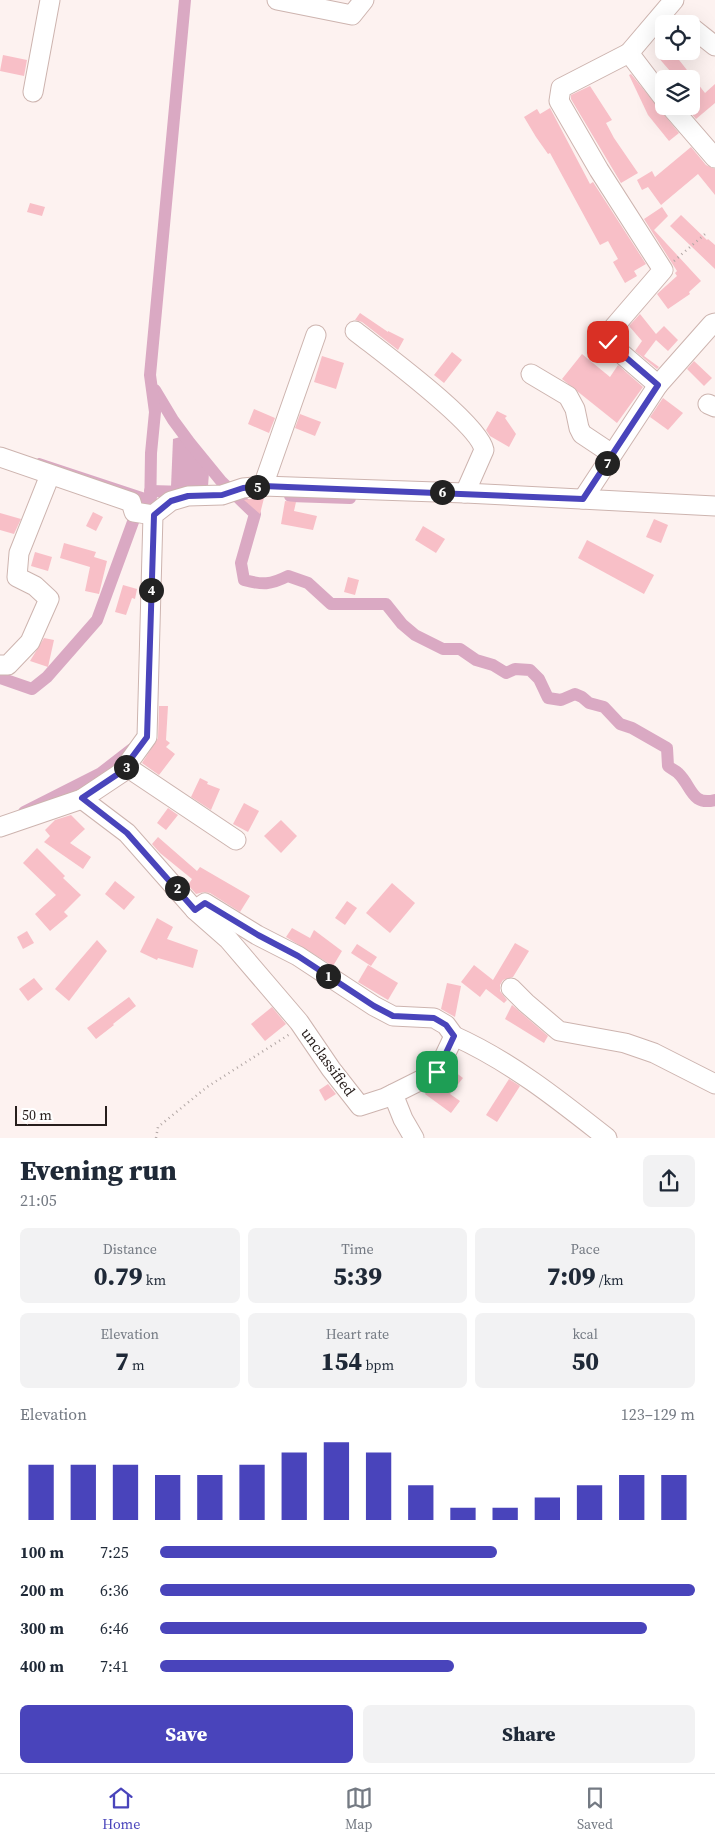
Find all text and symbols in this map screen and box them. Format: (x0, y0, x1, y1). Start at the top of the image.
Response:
map controls (655, 15, 700, 115)
button: locate (655, 15, 700, 60)
button: layers (655, 70, 700, 115)
pin (587, 321, 629, 363)
icon: check (594, 328, 622, 356)
pin: 7 (594, 450, 620, 476)
text: 7 (604, 453, 611, 473)
pin: 5 (244, 474, 270, 500)
text: 5 (254, 477, 261, 497)
pin: 6 (430, 480, 454, 504)
text: 6 (439, 482, 446, 502)
pin: 4 (138, 578, 164, 602)
text: 4 (148, 580, 155, 600)
pin: 3 (114, 754, 138, 780)
text: 3 (123, 757, 130, 777)
pin: 2 (164, 876, 190, 900)
text: 2 (174, 878, 181, 898)
pin: 1 (316, 964, 340, 988)
text: 1 (325, 966, 332, 986)
street label: unclassified (296, 1023, 361, 1101)
pin (416, 1051, 458, 1093)
icon: arrive (423, 1058, 451, 1086)
scale bar (15, 1103, 108, 1126)
text: 50 m (22, 1105, 52, 1125)
text: Evening run (20, 1151, 177, 1189)
button: share (643, 1155, 695, 1207)
text: 21:05 (20, 1189, 57, 1211)
text: Distance (103, 1239, 157, 1259)
text: Time (341, 1239, 374, 1259)
text: Pace (570, 1239, 600, 1259)
text: 0.79 (94, 1259, 142, 1293)
text: 5:39 (333, 1259, 382, 1293)
text: 7:09 (547, 1259, 596, 1293)
text: km (142, 1270, 166, 1290)
text: /km (596, 1270, 624, 1290)
text: Elevation (101, 1324, 159, 1344)
text: Heart rate (326, 1324, 389, 1344)
text: kcal (572, 1324, 598, 1344)
text: 7 (115, 1344, 129, 1378)
text: 154 (321, 1344, 362, 1378)
text: 50 (571, 1344, 599, 1378)
text: m (129, 1355, 145, 1375)
text: bpm (362, 1355, 394, 1375)
text: Elevation (20, 1403, 87, 1425)
text: 123–129 m (621, 1403, 695, 1425)
text: 100 m (20, 1541, 64, 1563)
text: 7:25 (100, 1541, 129, 1563)
text: 200 m (20, 1579, 64, 1601)
text: 6:36 (100, 1579, 129, 1601)
text: 300 m (20, 1617, 64, 1639)
text: 6:46 (100, 1617, 129, 1639)
text: 400 m (20, 1655, 64, 1677)
text: 7:41 (100, 1655, 129, 1677)
button: Save (20, 1705, 353, 1763)
button: Share (363, 1705, 695, 1763)
tab: Home (102, 1784, 140, 1834)
tab: Map (345, 1784, 373, 1834)
tab: Saved (577, 1784, 613, 1834)

